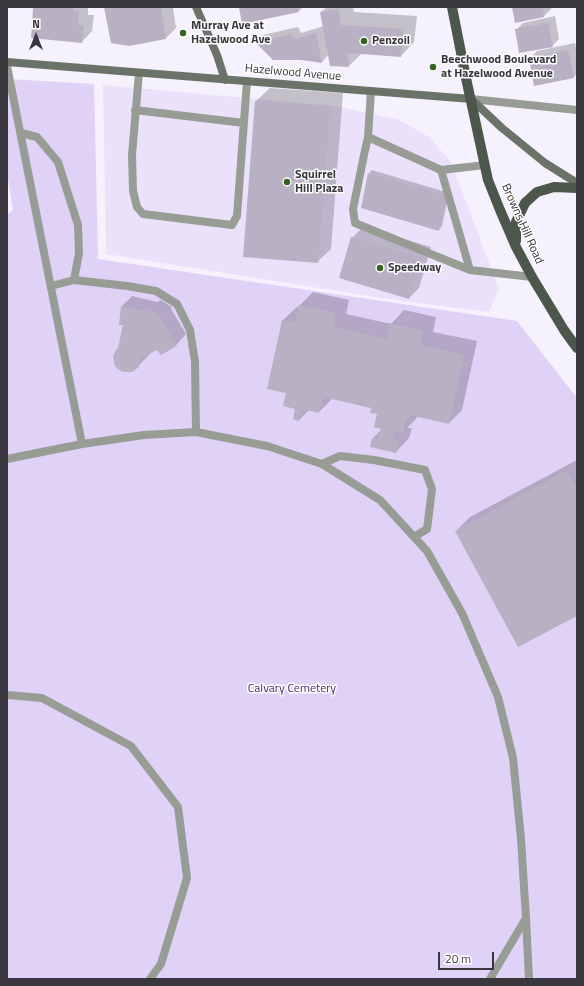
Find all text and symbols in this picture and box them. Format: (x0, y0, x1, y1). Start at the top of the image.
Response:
north arrow (16, 16, 56, 56)
text: N (32, 16, 40, 32)
place label: Murray Ave at Hazelwood Ave (191, 19, 270, 47)
marker: Murray Ave at Hazelwood Ave (178, 28, 188, 38)
place label: Penzoil (372, 34, 410, 48)
marker: Penzoil (359, 36, 369, 46)
place label: Beechwood Boulevard at Hazelwood Avenue (441, 53, 556, 81)
street label: Hazelwood Avenue (244, 62, 342, 84)
marker: Beechwood Boulevard at Hazelwood Avenue (428, 62, 438, 72)
place label: Squirrel Hill Plaza (295, 168, 343, 196)
marker: Squirrel Hill Plaza (282, 177, 292, 187)
street label: Browns Hill Road (498, 182, 546, 266)
place label: Speedway (388, 261, 441, 275)
marker: Speedway (375, 263, 385, 273)
park label: Calvary Cemetery (248, 682, 336, 696)
scale bar (440, 944, 496, 970)
text: 20 m (445, 949, 471, 968)

